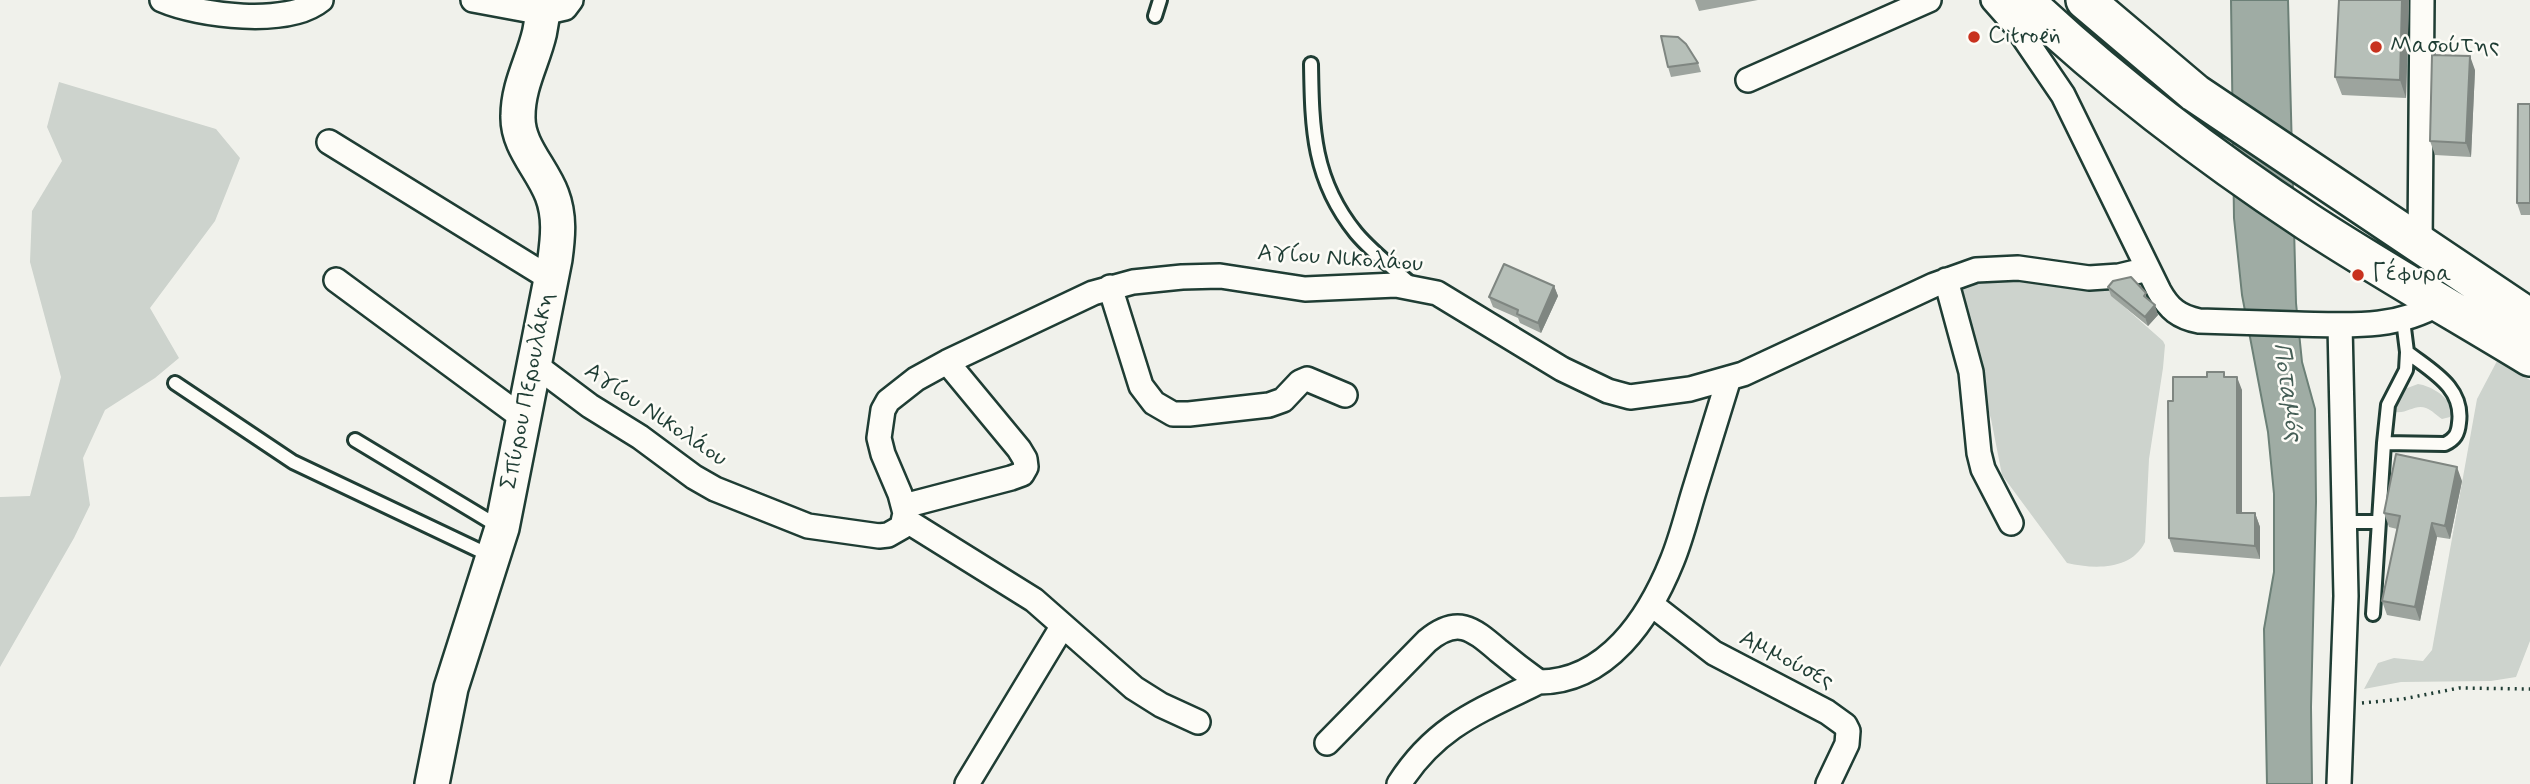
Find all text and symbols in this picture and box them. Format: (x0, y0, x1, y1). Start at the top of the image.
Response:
place label: Citroën (1988, 23, 2061, 51)
marker: Citroën (1966, 29, 1982, 45)
place label: Μασούτης (2390, 33, 2499, 61)
marker: Μασούτης (2368, 39, 2384, 55)
street label: Αγίου Νικολάου (1256, 240, 1424, 280)
place label: Γέφυρα (2372, 261, 2451, 289)
marker: Γέφυρα (2350, 267, 2366, 283)
street label: Σπύρου Περουλάκη (496, 290, 562, 492)
water label: Ποταμός (2264, 341, 2308, 443)
street label: Αγίου Νικολάου (578, 358, 732, 474)
street label: Αμμούσες (1734, 625, 1838, 697)

